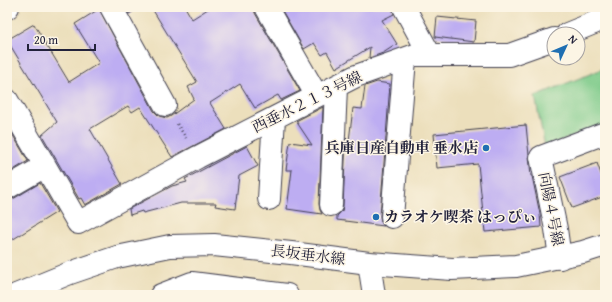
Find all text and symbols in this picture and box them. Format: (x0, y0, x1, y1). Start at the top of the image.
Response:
scale bar (28, 26, 95, 52)
north arrow (546, 26, 586, 66)
text: 20 m (34, 31, 58, 48)
text: N (565, 31, 582, 48)
street label: 西垂水２１３号線 (248, 66, 365, 137)
place label: 兵庫日産自動車 垂水店 (325, 137, 478, 158)
marker: 兵庫日産自動車 垂水店 (481, 143, 491, 153)
street label: 向陽４号線 (534, 170, 569, 248)
place label: カラオケ喫茶 はっぴぃ (384, 206, 537, 227)
marker: カラオケ喫茶 はっぴぃ (371, 212, 381, 222)
street label: 長坂垂水線 (270, 240, 347, 269)

